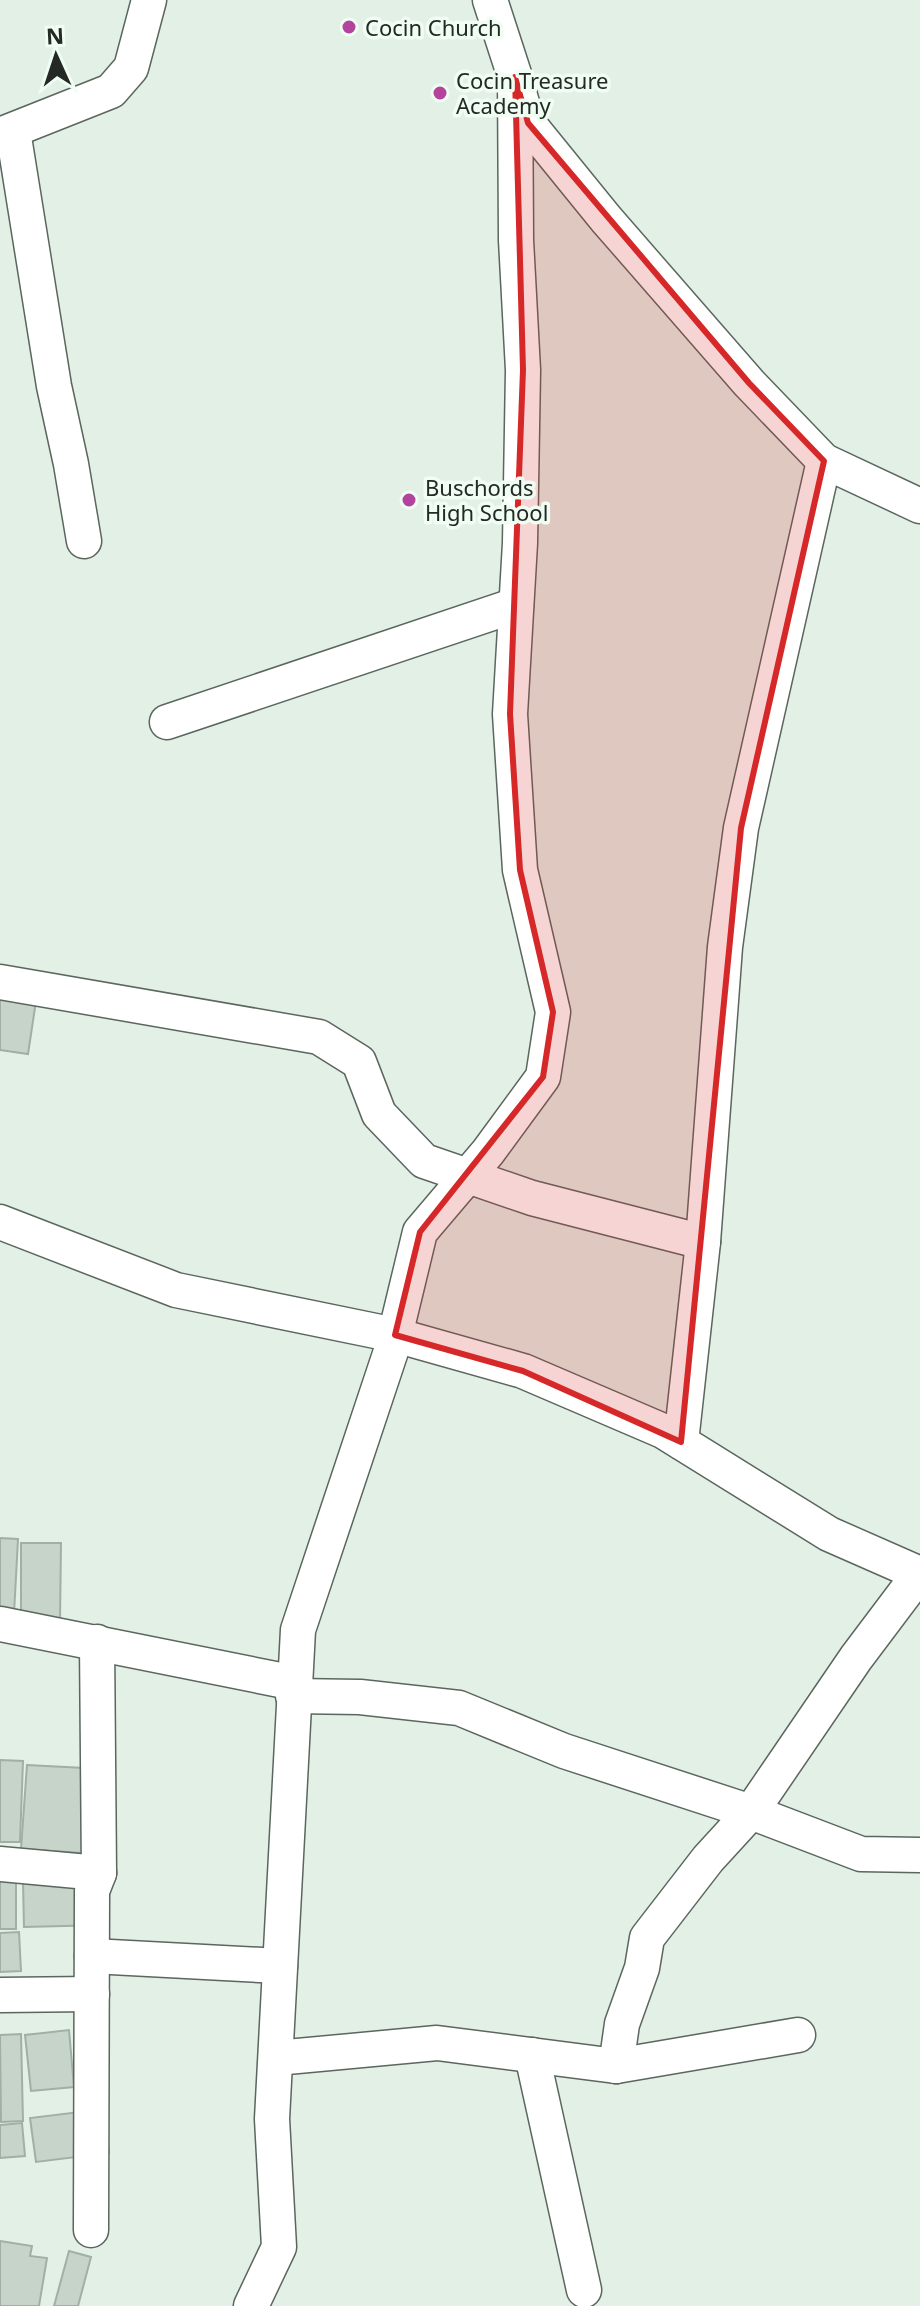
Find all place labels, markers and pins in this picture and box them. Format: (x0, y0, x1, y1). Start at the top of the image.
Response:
place label: Cocin Church (365, 12, 502, 42)
marker: Cocin Church (340, 18, 358, 36)
place label: Cocin Treasure Academy (456, 65, 608, 120)
marker: Cocin Treasure Academy (431, 84, 449, 102)
place label: Buschords High School (425, 472, 548, 527)
marker: Buschords High School (400, 491, 418, 509)

